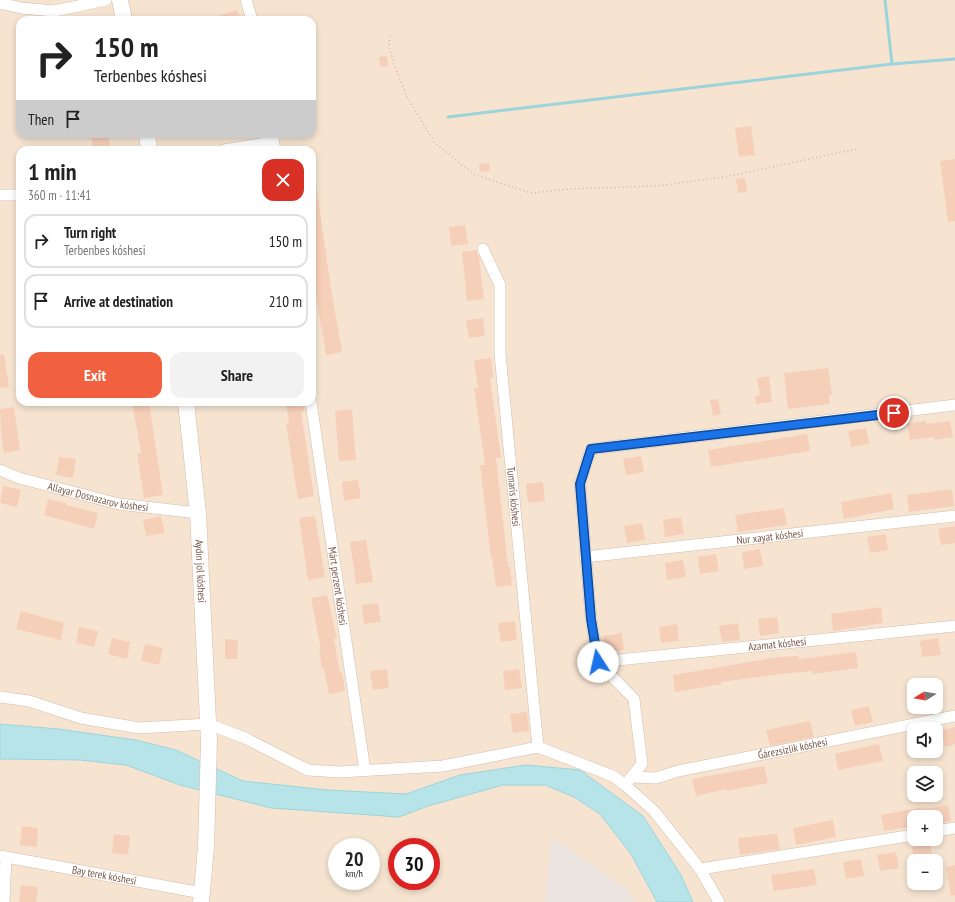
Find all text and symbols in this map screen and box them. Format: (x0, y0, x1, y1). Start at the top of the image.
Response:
text: 150 m (94, 28, 158, 65)
icon: right (28, 32, 80, 84)
text: Terbenbes kóshesi (94, 64, 207, 87)
icon: arrive (62, 108, 84, 130)
text: Then (28, 110, 54, 129)
text: 1 min (28, 156, 76, 187)
button: close (262, 159, 304, 201)
text: 360 m · 11:41 (28, 187, 91, 204)
text: Turn right (64, 223, 116, 242)
icon: right (30, 230, 52, 252)
text: 150 m (269, 232, 302, 251)
text: Terbenbes kóshesi (64, 242, 146, 259)
icon: arrive (30, 290, 52, 312)
text: Arrive at destination (64, 292, 173, 311)
text: 210 m (269, 292, 302, 311)
button: Exit (28, 352, 162, 398)
button: Share (170, 352, 304, 398)
pin (877, 396, 911, 430)
icon: arrive (883, 402, 905, 424)
street label: Tumaris kóshesi (504, 466, 524, 527)
street label: Allayar Dosnazarov kóshesi (46, 479, 149, 514)
street label: Nur xayat kóshesi (736, 526, 804, 547)
street label: Aydın jol kóshesi (192, 539, 209, 603)
street label: Márt perzent kóshesi (325, 546, 351, 626)
street label: Azamat kóshesi (747, 634, 807, 654)
position arrow (577, 641, 619, 683)
north arrow (907, 678, 943, 714)
map controls (907, 678, 943, 890)
button: sound (907, 722, 943, 758)
street label: Ǵárezsizlik kóshesi (757, 734, 829, 762)
button: layers (907, 766, 943, 802)
button: + (907, 810, 943, 846)
speed limit sign: 30 (388, 838, 440, 890)
text: 20 (344, 846, 364, 872)
button: − (907, 854, 943, 890)
street label: Bay terek kóshesi (71, 862, 138, 888)
text: km/h (345, 867, 363, 880)

